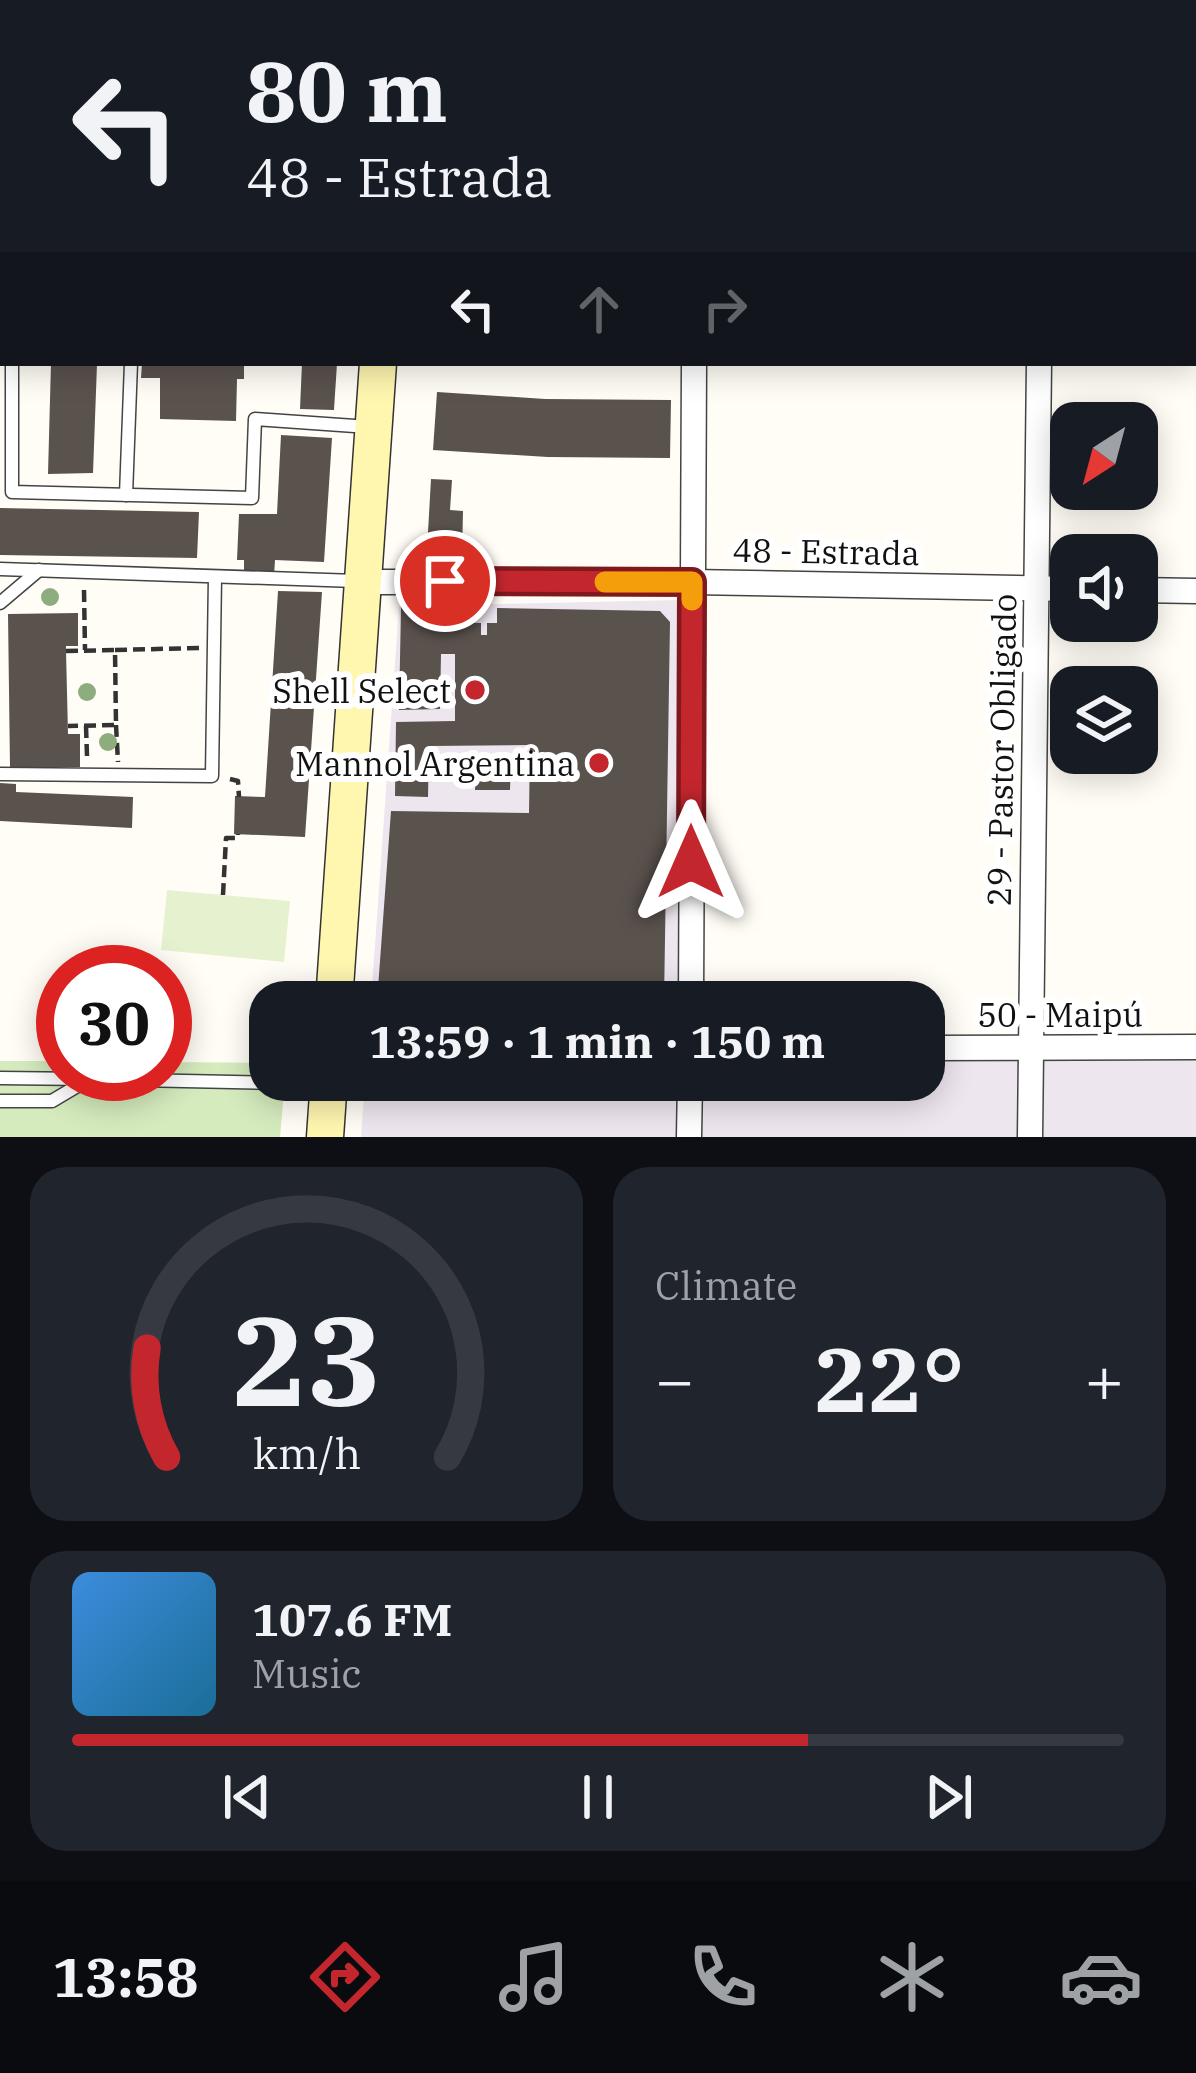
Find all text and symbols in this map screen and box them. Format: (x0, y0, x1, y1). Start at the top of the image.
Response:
text: 80 m (246, 36, 448, 145)
icon: left (48, 48, 204, 204)
text: 48 - Estrada (246, 142, 552, 212)
icon: left (440, 276, 506, 342)
icon: ahead (566, 276, 632, 342)
icon: right (692, 276, 758, 342)
north arrow (1050, 402, 1158, 510)
map controls (1050, 402, 1158, 774)
street label: 48 - Estrada (732, 528, 920, 574)
pin (394, 530, 496, 632)
button: sound (1050, 534, 1158, 642)
icon: arrive (412, 548, 478, 614)
street label: 29 - Pastor Obligado (977, 593, 1025, 907)
button: layers (1050, 666, 1158, 774)
place label: Shell Select (273, 669, 451, 712)
marker: Shell Select (462, 677, 488, 703)
place label: Mannol Argentina (295, 742, 575, 785)
marker: Mannol Argentina (586, 750, 612, 776)
position arrow (628, 799, 754, 925)
speed limit sign: 30 (36, 945, 192, 1101)
street label: 50 - Maipú (977, 993, 1143, 1036)
text: 13:59 · 1 min · 150 m (369, 1012, 825, 1070)
text: Climate (655, 1260, 797, 1311)
text: 23 (232, 1278, 381, 1440)
text: 22° (814, 1320, 965, 1437)
text: − (655, 1336, 695, 1422)
text: + (1084, 1336, 1124, 1422)
text: km/h (252, 1425, 361, 1481)
text: 107.6 FM (252, 1590, 452, 1648)
text: Music (252, 1648, 362, 1699)
icon: previous (214, 1764, 280, 1830)
icon: pause (565, 1764, 631, 1830)
icon: next (916, 1764, 982, 1830)
icon: directions (303, 1935, 387, 2019)
icon: music (492, 1935, 576, 2019)
icon: phone (681, 1935, 765, 2019)
icon: climate (870, 1935, 954, 2019)
icon: car (1059, 1935, 1143, 2019)
text: 13:58 (53, 1942, 198, 2012)

